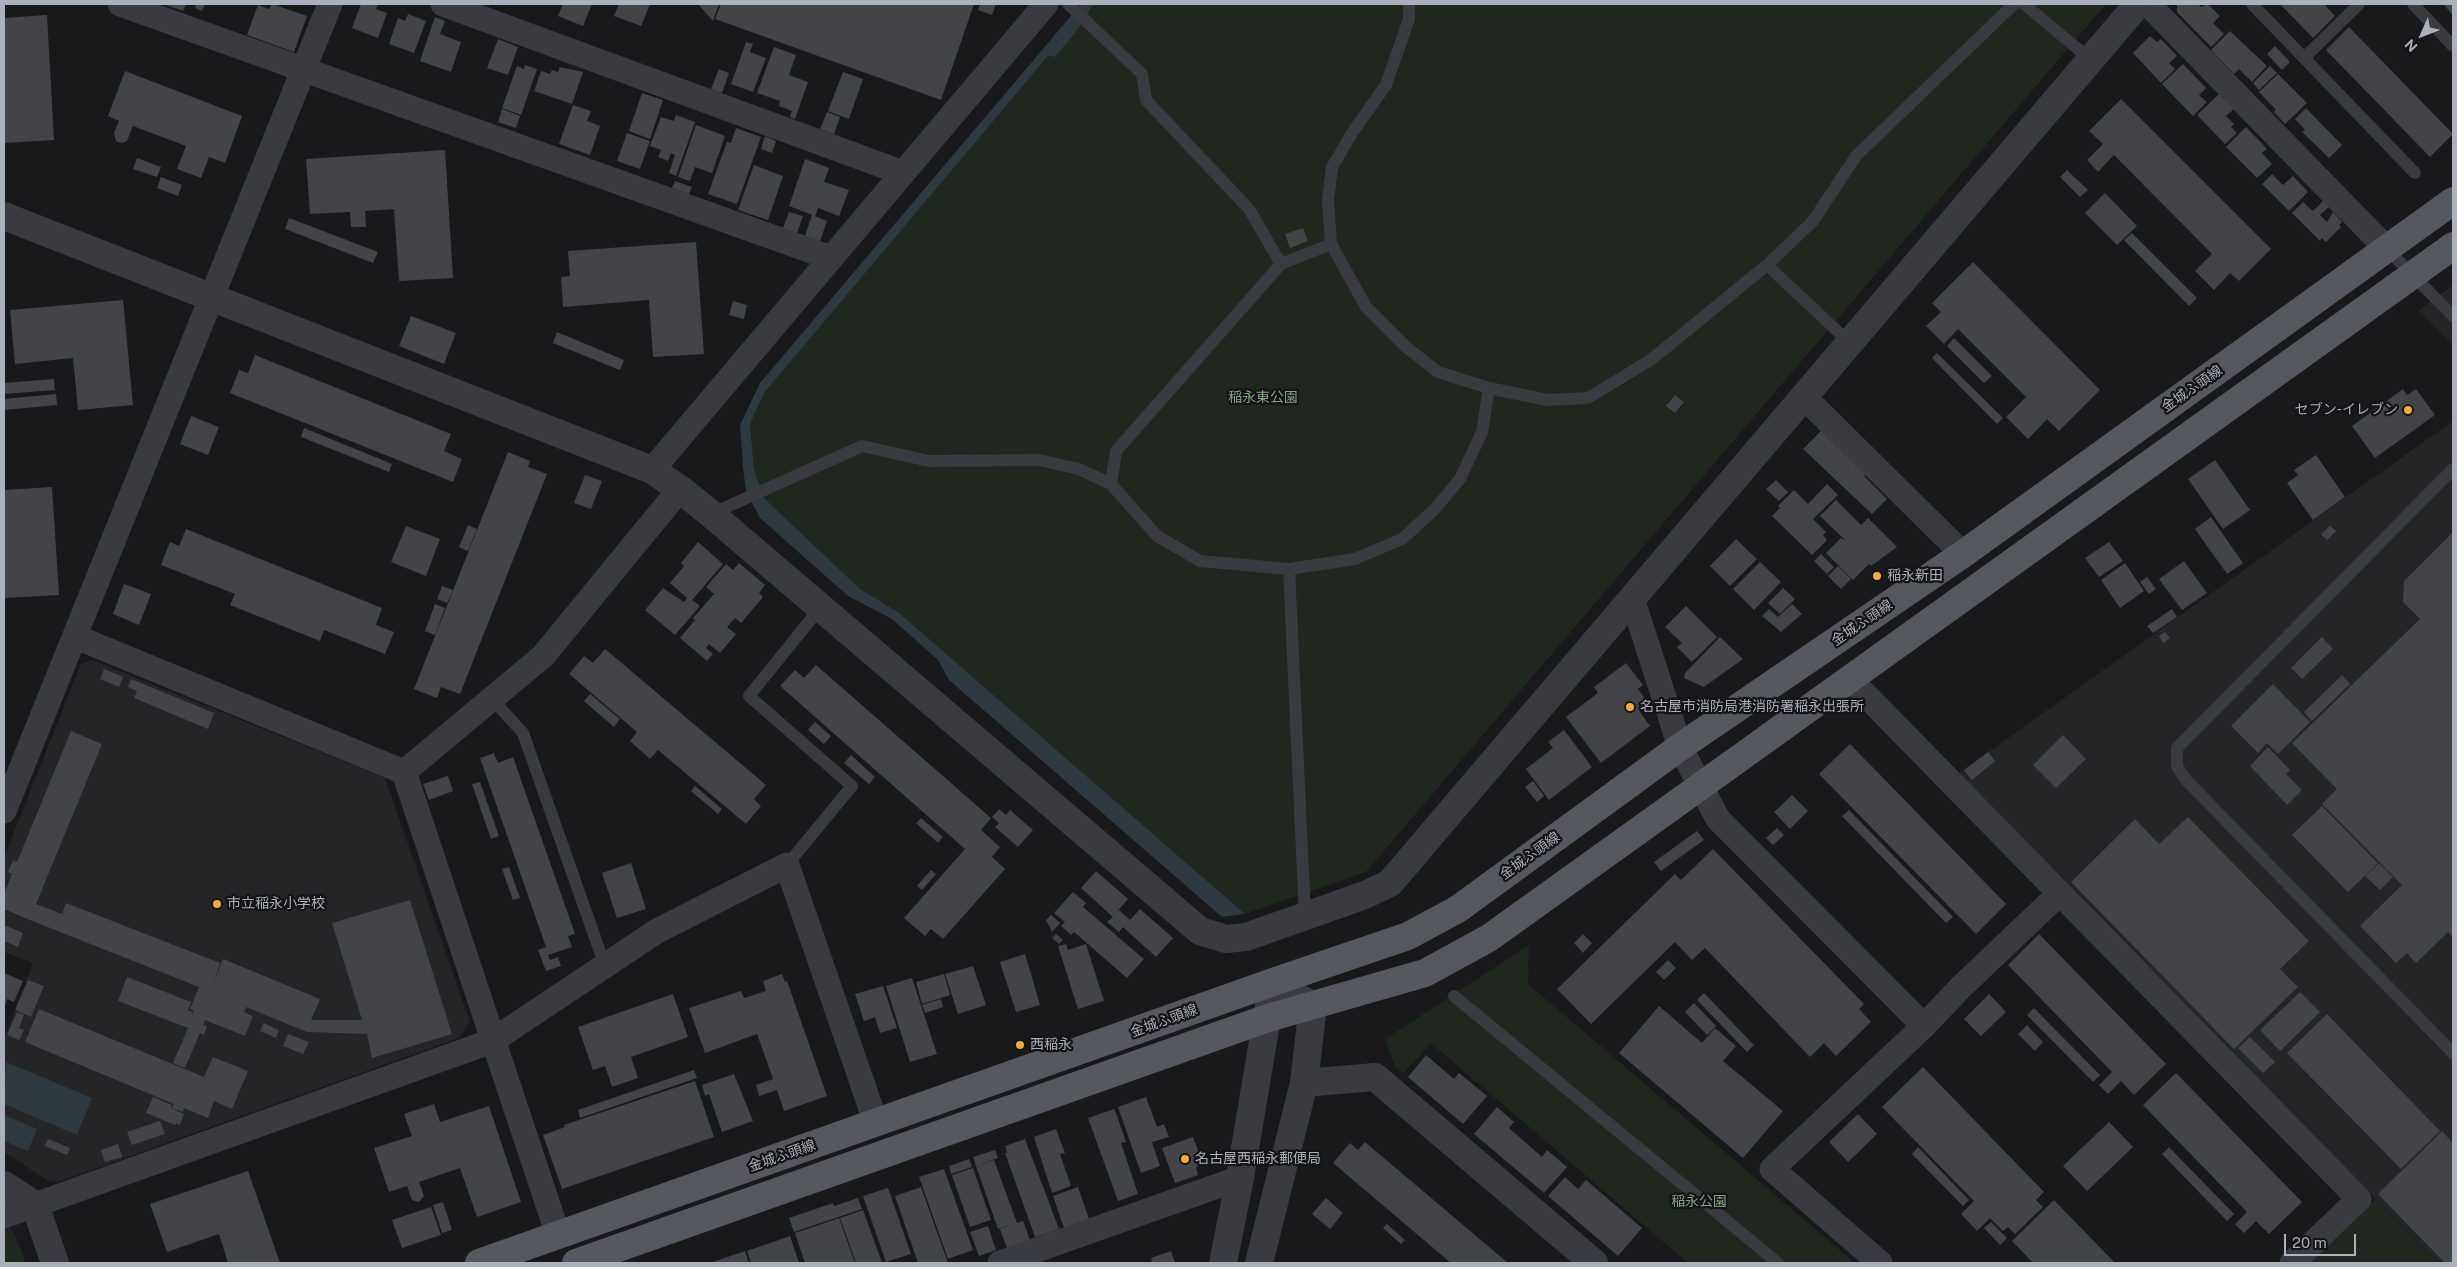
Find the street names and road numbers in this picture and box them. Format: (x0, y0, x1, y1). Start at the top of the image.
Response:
street label: 金城ふ頭線 (2159, 362, 2225, 416)
street label: 金城ふ頭線 (1828, 596, 1896, 650)
street label: 金城ふ頭線 (1497, 829, 1563, 883)
street label: 金城ふ頭線 (1128, 1001, 1200, 1041)
street label: 金城ふ頭線 (746, 1137, 818, 1175)

